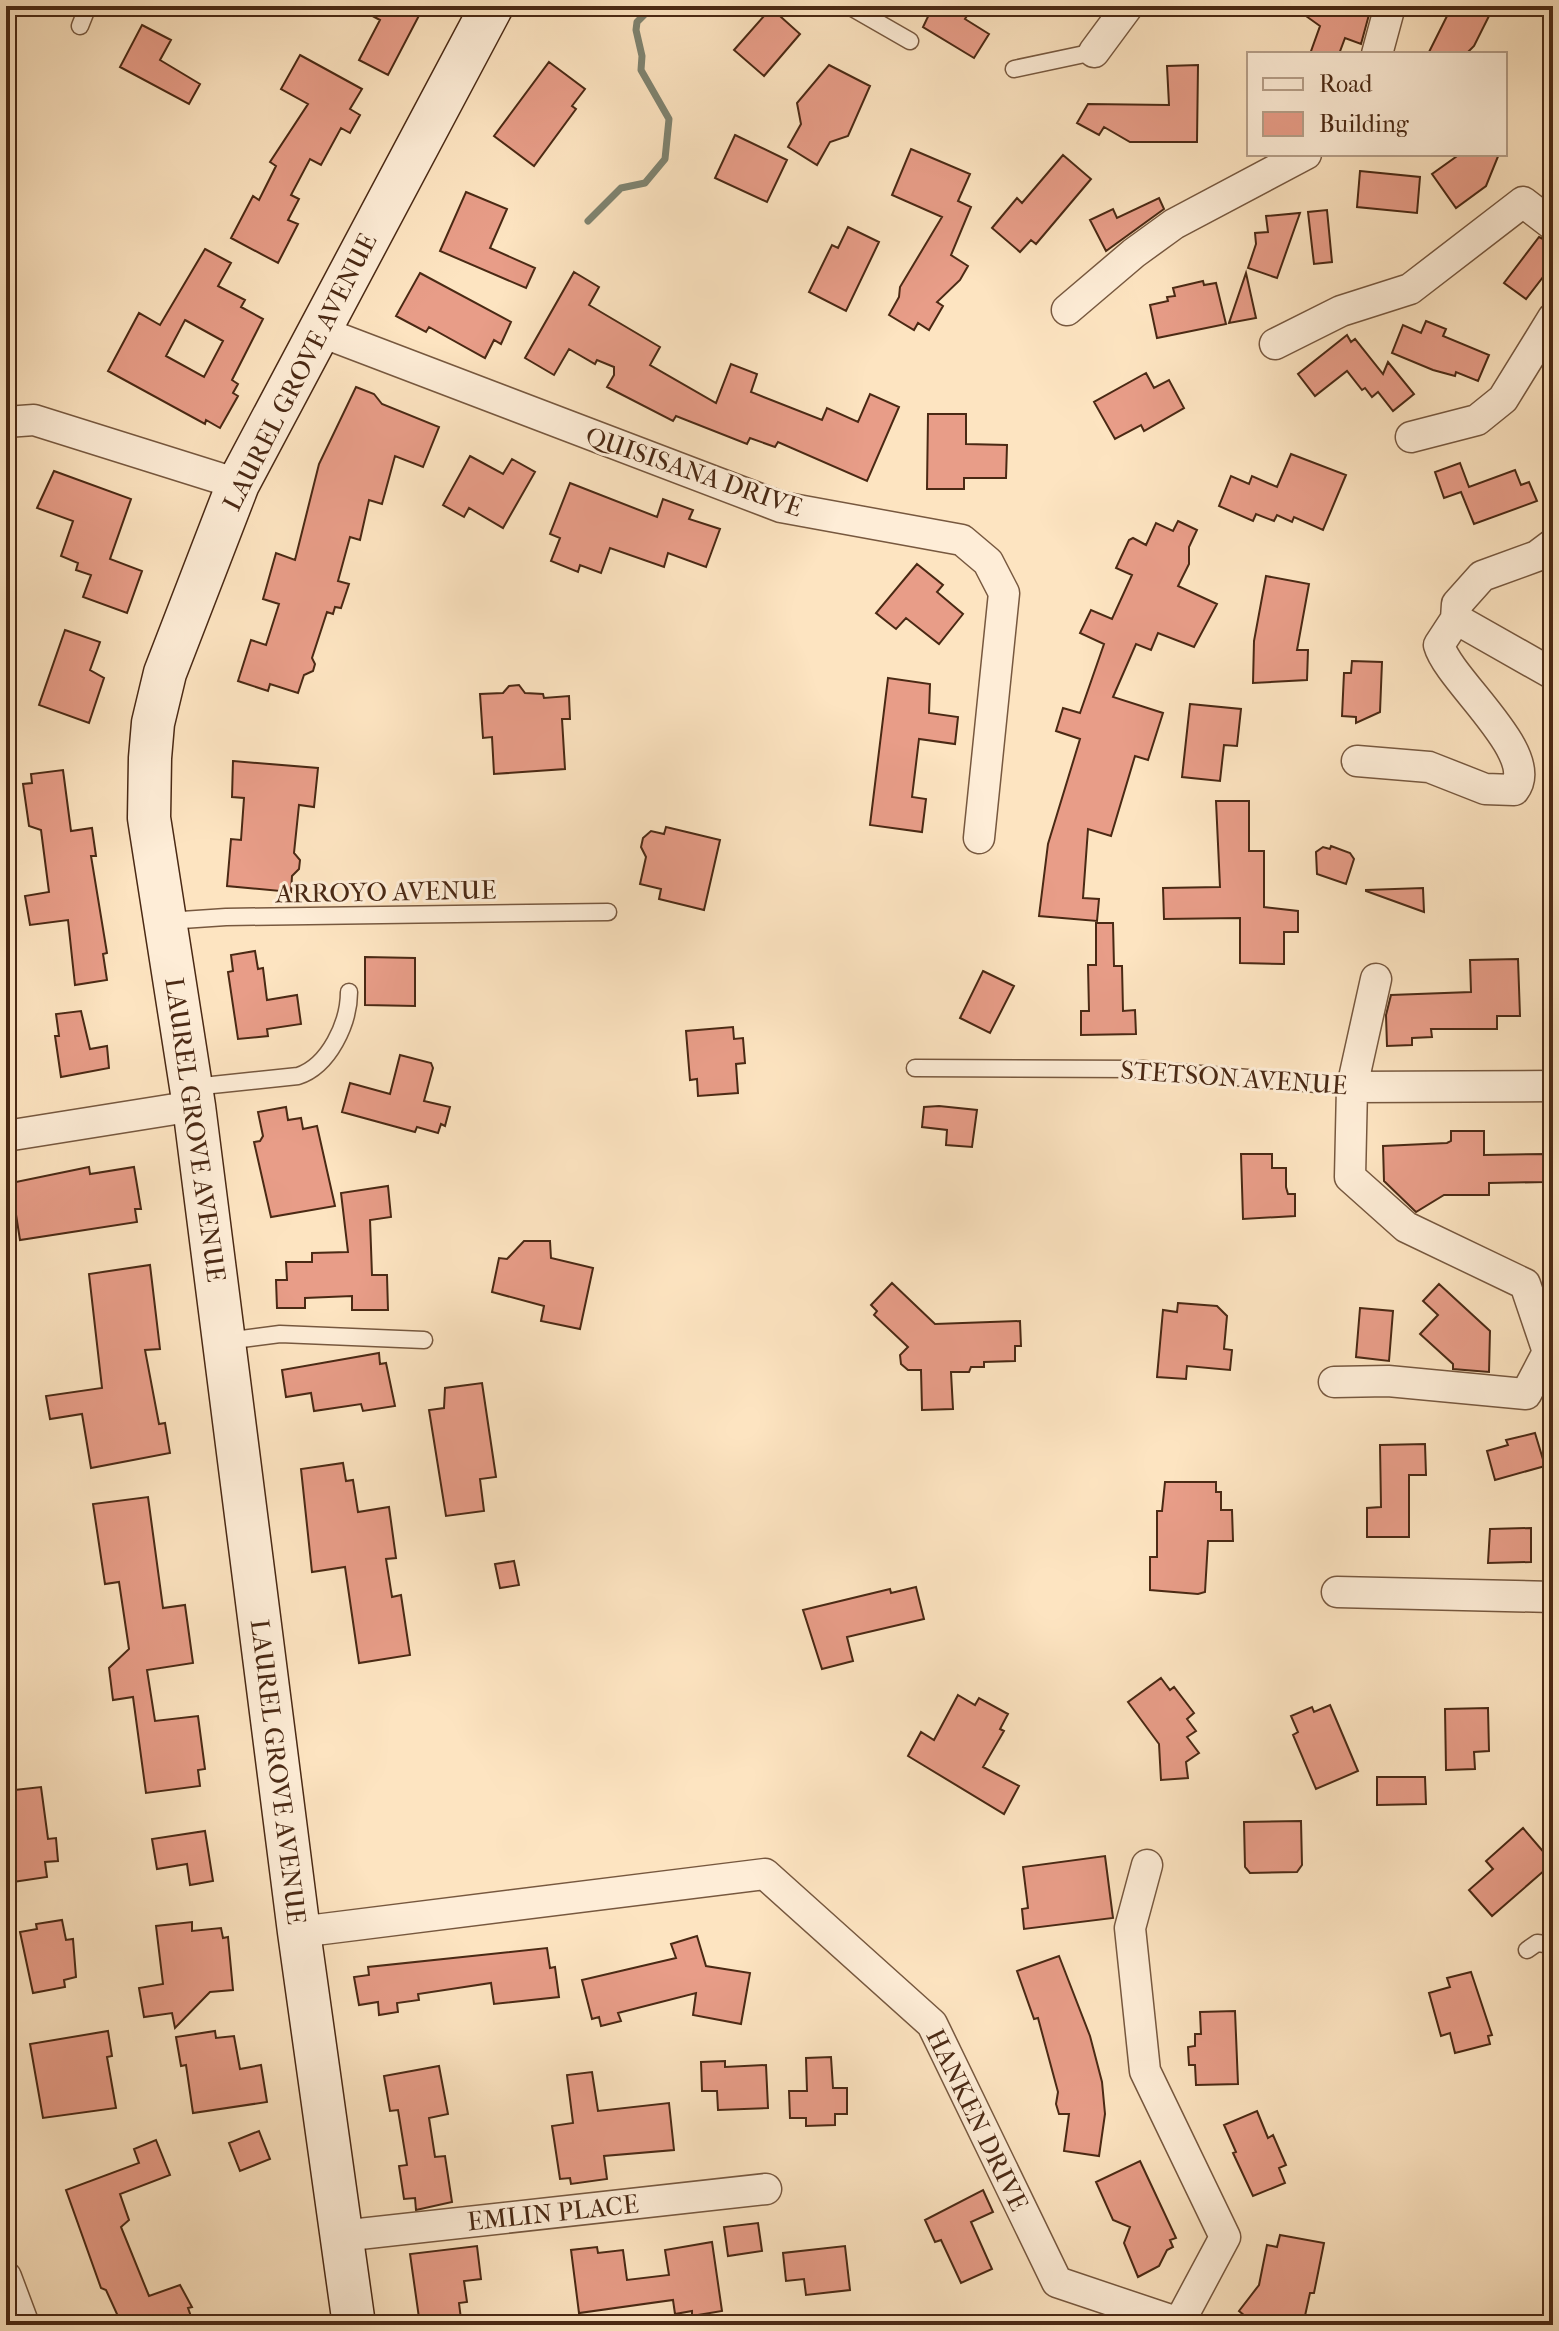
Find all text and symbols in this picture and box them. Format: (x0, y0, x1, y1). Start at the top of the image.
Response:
legend (1247, 52, 1507, 156)
text: Road (1319, 70, 1373, 98)
text: Building (1319, 110, 1410, 138)
street label: LAUREL GROVE AVENUE (216, 228, 384, 516)
street label: QUISISANA DRIVE (582, 420, 807, 524)
street label: ARROYO AVENUE (274, 875, 497, 909)
street label: LAUREL GROVE AVENUE (158, 976, 232, 1284)
street label: STETSON AVENUE (1120, 1055, 1349, 1101)
street label: LAUREL GROVE AVENUE (244, 1618, 312, 1926)
street label: HANKEN DRIVE (920, 2024, 1035, 2216)
street label: EMLIN PLACE (466, 2189, 640, 2237)

